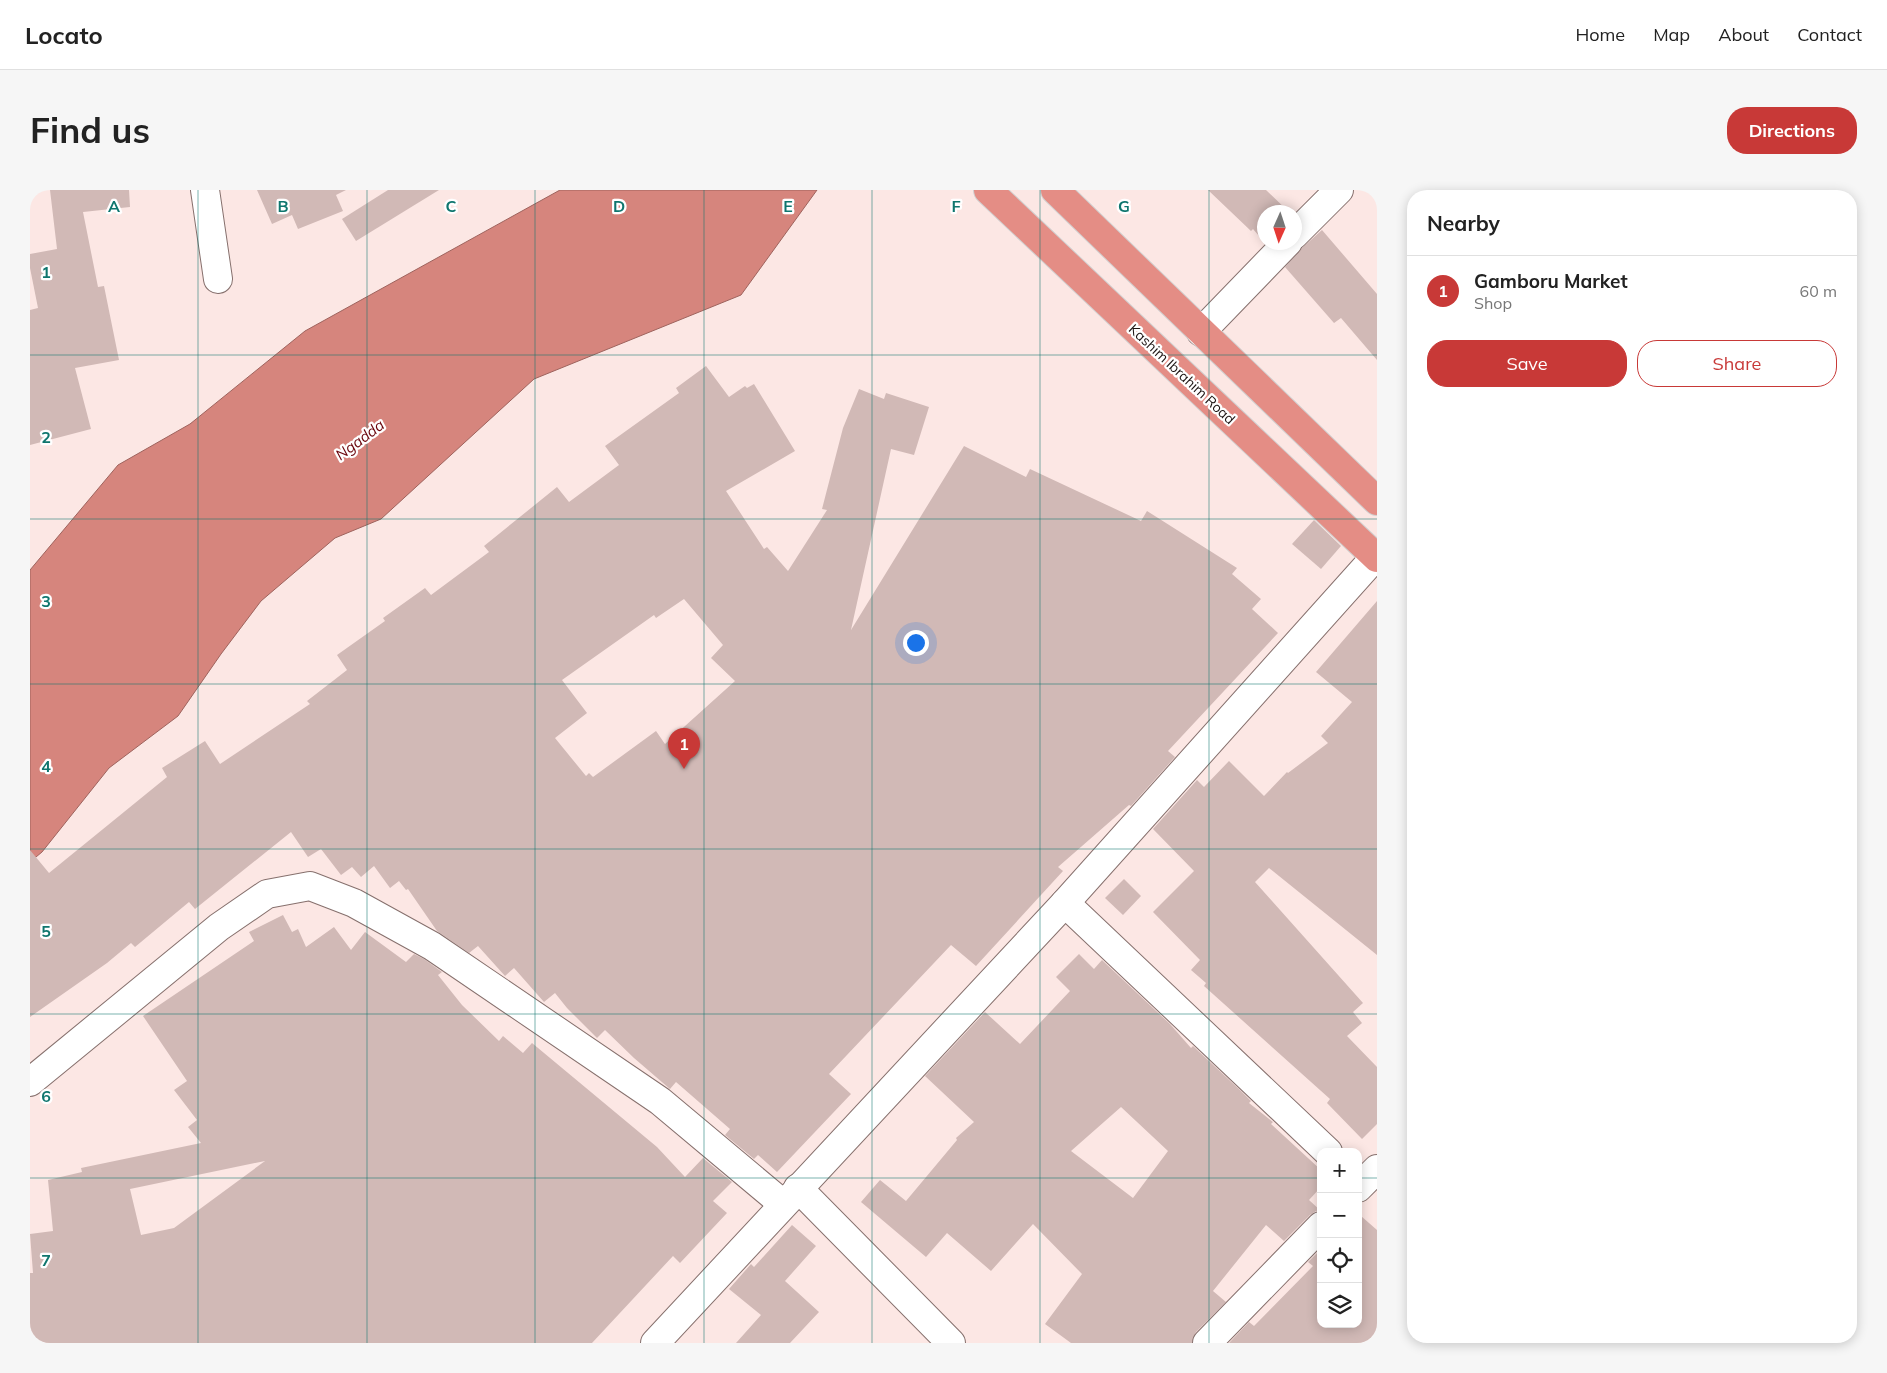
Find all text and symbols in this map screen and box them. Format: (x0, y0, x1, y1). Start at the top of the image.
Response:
text: Locato (25, 20, 103, 50)
text: Home (1575, 23, 1625, 46)
text: Map (1653, 23, 1690, 46)
text: About (1718, 23, 1769, 46)
text: Contact (1797, 23, 1862, 46)
button: Directions (1727, 107, 1857, 154)
text: Find us (30, 108, 150, 152)
text: A (108, 196, 120, 216)
text: B (277, 196, 289, 216)
text: C (446, 196, 457, 216)
text: D (613, 196, 625, 216)
text: E (783, 196, 793, 216)
text: F (951, 196, 961, 216)
text: G (1118, 196, 1130, 216)
north arrow (1257, 205, 1302, 250)
text: Nearby (1427, 210, 1500, 236)
text: 1 (41, 262, 51, 282)
text: Gamboru Market (1474, 269, 1628, 293)
text: 1 (1438, 281, 1448, 301)
text: 60 m (1800, 281, 1837, 301)
text: Shop (1474, 293, 1512, 313)
street label: Kashim Ibrahim Road (1125, 320, 1239, 428)
button: Save (1427, 340, 1627, 387)
button: Share (1637, 340, 1837, 387)
water label: Ngadda (332, 415, 388, 464)
text: 2 (41, 427, 51, 447)
text: 3 (41, 591, 51, 611)
your location (903, 630, 929, 656)
pin: 1 (668, 728, 700, 769)
text: 4 (41, 756, 51, 776)
text: 5 (41, 921, 51, 941)
text: 6 (41, 1086, 51, 1106)
map controls (1317, 1148, 1362, 1328)
button: + (1317, 1148, 1362, 1193)
button: − (1317, 1193, 1362, 1238)
button: locate (1317, 1238, 1362, 1283)
text: 7 (41, 1250, 51, 1270)
button: layers (1317, 1283, 1362, 1328)

